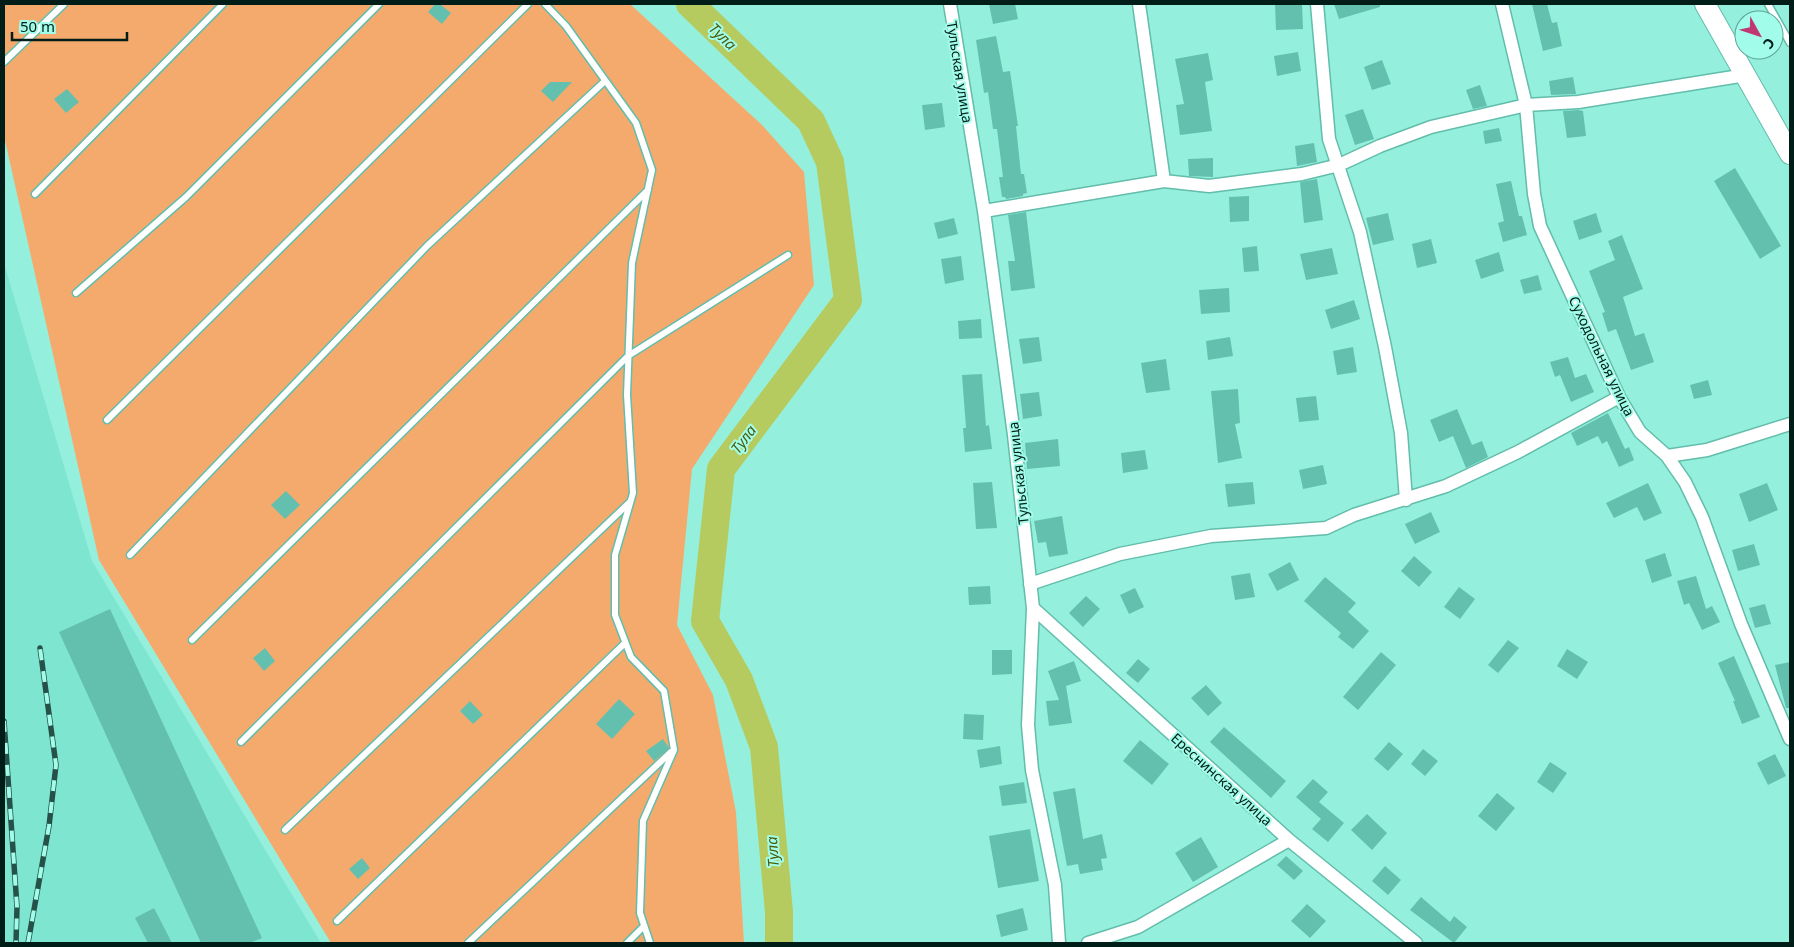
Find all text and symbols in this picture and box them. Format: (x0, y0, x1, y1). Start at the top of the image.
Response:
scale bar (12, 10, 128, 42)
north arrow (1734, 10, 1784, 60)
text: 50 m (20, 16, 55, 36)
water label: Тула (705, 18, 741, 54)
street label: Тульская улица (943, 20, 977, 124)
text: С (1759, 34, 1780, 53)
street label: Суходольная улица (1565, 293, 1639, 419)
water label: Тула (726, 420, 761, 457)
street label: Тульская улица (1003, 421, 1033, 525)
street label: Ереснинская улица (1167, 728, 1277, 830)
water label: Тула (761, 835, 783, 868)

